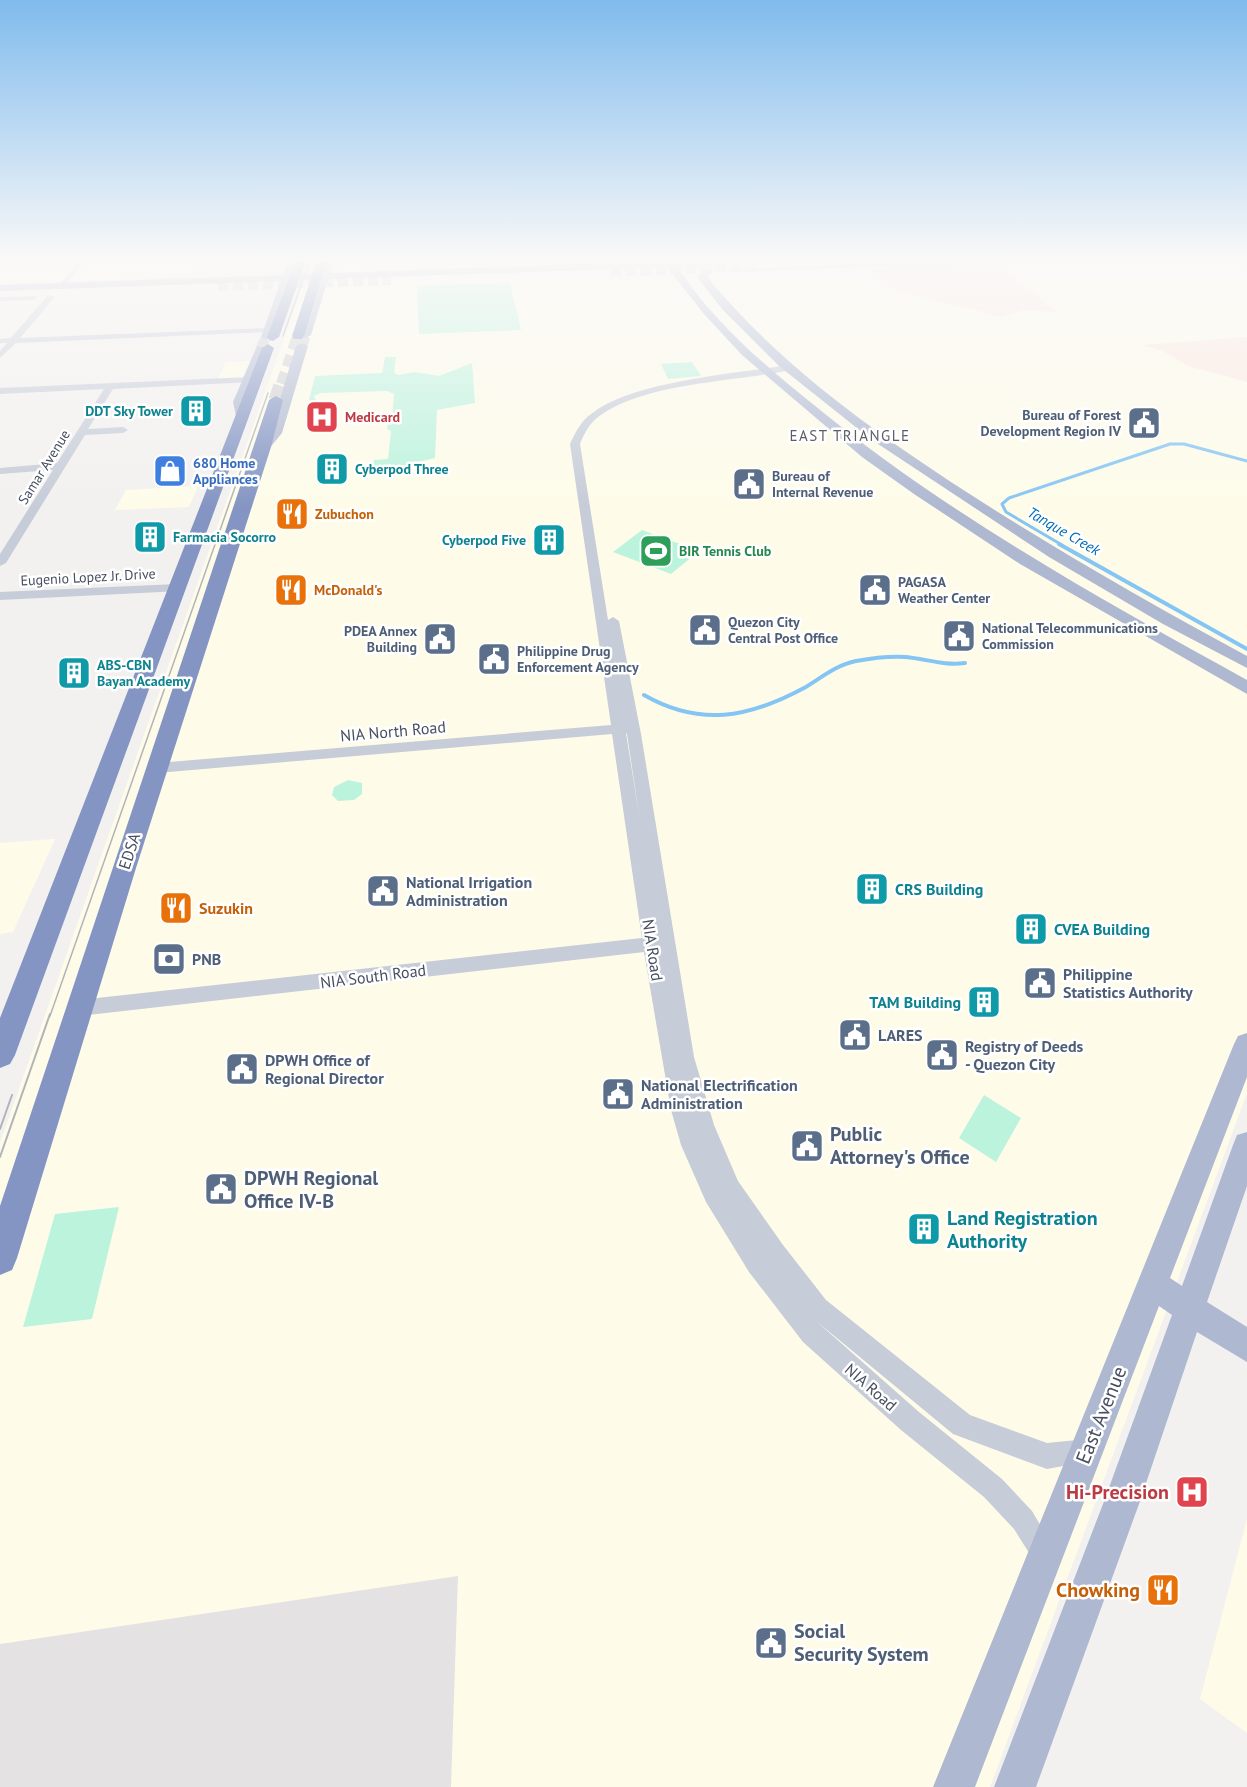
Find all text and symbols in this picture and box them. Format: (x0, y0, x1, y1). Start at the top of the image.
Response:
building icon: DDT Sky Tower (178, 393, 214, 429)
hospital icon: Medicard (304, 399, 340, 435)
place label: DDT Sky Tower (85, 402, 173, 420)
public building icon: Bureau of Forest Development Region IV (1126, 405, 1162, 441)
place label: Bureau of Forest Development Region IV (981, 406, 1122, 440)
place label: Medicard (345, 408, 400, 426)
street label: Samar Avenue (14, 426, 74, 508)
district label: EAST TRIANGLE (789, 426, 911, 445)
building icon: Cyberpod Three (314, 451, 350, 487)
shop icon: 680 Home Appliances (152, 453, 188, 489)
place label: 680 Home Appliances (193, 454, 258, 488)
place label: Cyberpod Three (355, 460, 449, 478)
public building icon: Bureau of Internal Revenue (731, 466, 767, 502)
place label: Bureau of Internal Revenue (772, 467, 873, 501)
restaurant icon: Zubuchon (274, 496, 310, 532)
water label: Tanque Creek (1024, 503, 1105, 560)
place label: Zubuchon (315, 505, 374, 523)
building icon: Farmacia Socorro (132, 519, 168, 555)
building icon: Cyberpod Five (531, 522, 567, 558)
place label: Farmacia Socorro (173, 528, 277, 546)
place label: Cyberpod Five (442, 531, 526, 549)
sports icon: BIR Tennis Club (638, 533, 674, 569)
place label: BIR Tennis Club (679, 542, 772, 560)
street label: Eugenio Lopez Jr. Drive (20, 564, 156, 590)
restaurant icon: McDonald's (273, 572, 309, 608)
public building icon: PAGASA Weather Center (857, 572, 893, 608)
place label: PAGASA Weather Center (898, 573, 990, 607)
place label: McDonald's (314, 581, 383, 599)
public building icon: Quezon City Central Post Office (687, 612, 723, 648)
place label: Quezon City Central Post Office (728, 613, 838, 647)
public building icon: National Telecommunications Commission (941, 618, 977, 654)
place label: National Telecommunications Commission (982, 619, 1158, 653)
public building icon: PDEA Annex Building (422, 621, 458, 657)
place label: PDEA Annex Building (344, 622, 418, 656)
public building icon: Philippine Drug Enforcement Agency (476, 641, 512, 677)
place label: Philippine Drug Enforcement Agency (517, 642, 639, 676)
building icon: ABS-CBN Bayan Academy (56, 655, 92, 691)
place label: ABS-CBN Bayan Academy (97, 656, 191, 690)
street label: NIA North Road (339, 716, 447, 746)
street label: EDSA (114, 830, 144, 872)
building icon: CRS Building (854, 871, 890, 907)
place label: National Irrigation Administration (406, 872, 532, 910)
public building icon: National Irrigation Administration (365, 873, 401, 909)
place label: CRS Building (895, 879, 983, 899)
restaurant icon: Suzukin (158, 890, 194, 926)
place label: Suzukin (199, 898, 253, 918)
building icon: CVEA Building (1013, 911, 1049, 947)
street label: NIA Road (638, 918, 668, 982)
place label: CVEA Building (1054, 919, 1150, 939)
bank icon: PNB (151, 941, 187, 977)
place label: PNB (192, 949, 221, 969)
street label: NIA South Road (319, 960, 427, 992)
place label: Philippine Statistics Authority (1063, 964, 1193, 1002)
public building icon: Philippine Statistics Authority (1022, 965, 1058, 1001)
building icon: TAM Building (966, 984, 1002, 1020)
place label: TAM Building (869, 992, 961, 1012)
public building icon: LARES (837, 1017, 873, 1053)
place label: LARES (878, 1025, 923, 1045)
place label: Registry of Deeds - Quezon City (965, 1036, 1084, 1074)
public building icon: Registry of Deeds - Quezon City (924, 1037, 960, 1073)
place label: DPWH Office of Regional Director (265, 1050, 384, 1088)
public building icon: DPWH Office of Regional Director (224, 1051, 260, 1087)
place label: National Electrification Administration (641, 1075, 798, 1113)
public building icon: National Electrification Administration (600, 1076, 636, 1112)
place label: Public Attorney's Office (830, 1121, 970, 1170)
public building icon: Public Attorney's Office (789, 1128, 825, 1164)
place label: DPWH Regional Office IV-B (244, 1165, 378, 1214)
public building icon: DPWH Regional Office IV-B (203, 1171, 239, 1207)
place label: Land Registration Authority (947, 1205, 1098, 1254)
building icon: Land Registration Authority (906, 1211, 942, 1247)
street label: NIA Road (841, 1359, 901, 1415)
street label: East Avenue (1070, 1362, 1132, 1468)
hospital icon: Hi-Precision (1174, 1474, 1210, 1510)
place label: Hi-Precision (1066, 1479, 1169, 1505)
restaurant icon: Chowking (1145, 1572, 1181, 1608)
place label: Chowking (1056, 1577, 1140, 1603)
place label: Social Security System (794, 1618, 929, 1667)
public building icon: Social Security System (753, 1625, 789, 1661)

